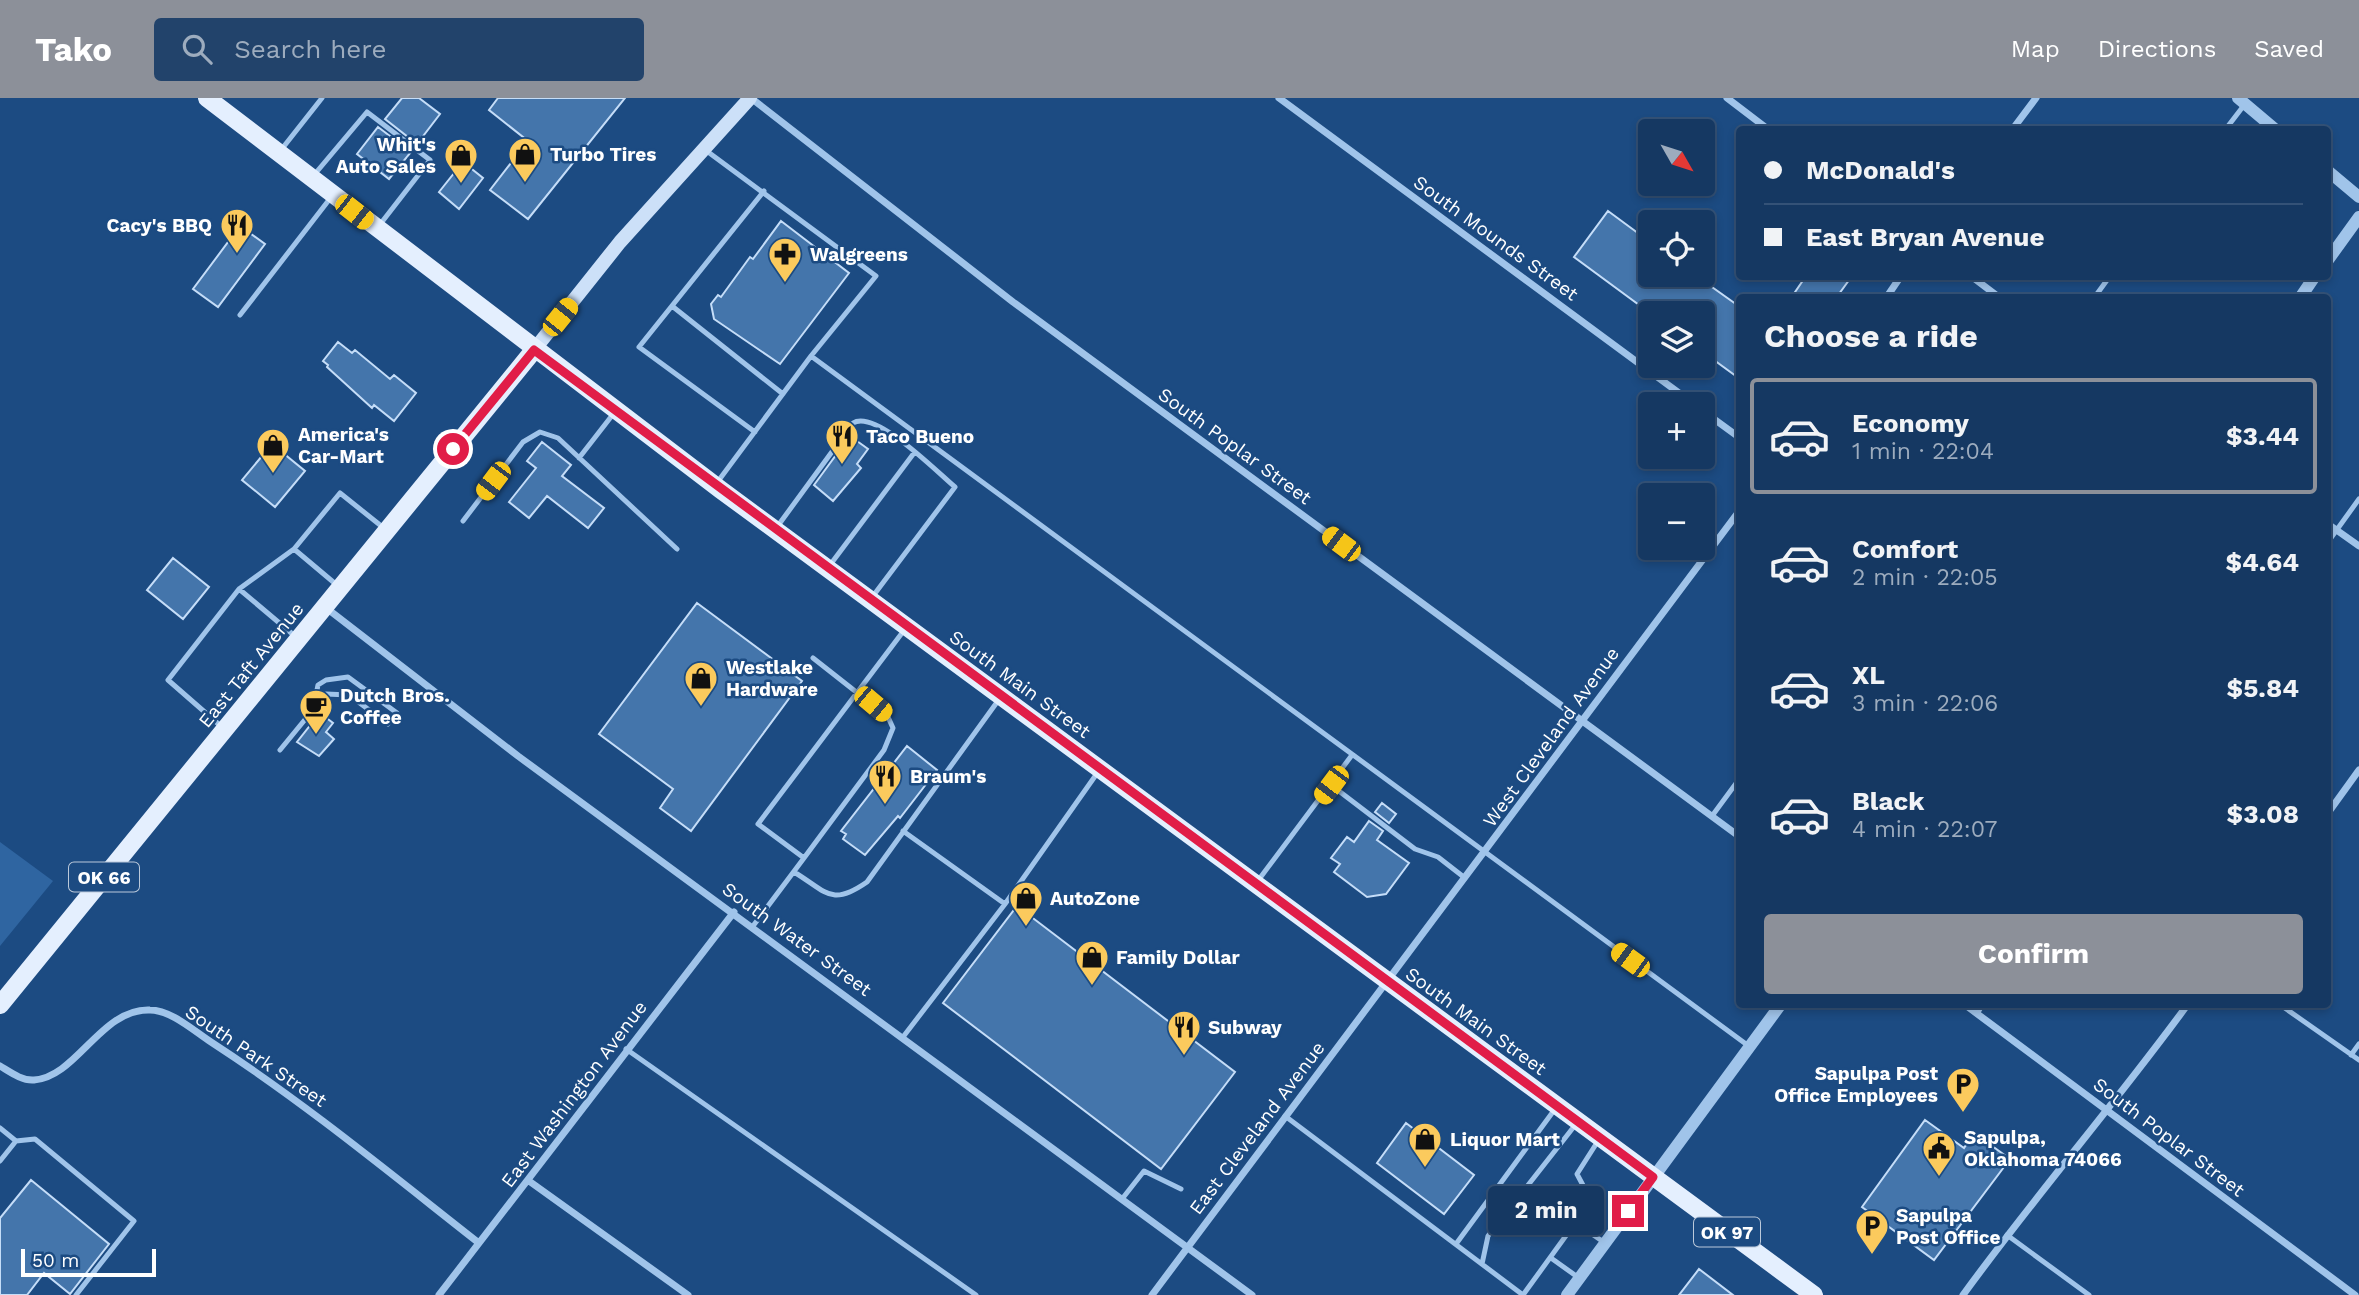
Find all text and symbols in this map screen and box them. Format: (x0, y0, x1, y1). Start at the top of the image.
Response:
search box (154, 18, 644, 81)
text: Tako (35, 30, 112, 69)
icon: search (178, 30, 216, 68)
text: Search here (234, 34, 387, 64)
text: Map (2011, 35, 2060, 63)
text: Directions (2098, 35, 2216, 63)
text: Saved (2254, 35, 2324, 63)
north arrow (1638, 119, 1715, 196)
map controls (1638, 119, 1715, 560)
place label: Whit's Auto Sales (336, 133, 436, 178)
shop icon: Turbo Tires (506, 135, 544, 184)
shop icon: Whit's Auto Sales (442, 136, 480, 185)
place label: Turbo Tires (550, 143, 656, 166)
text: McDonald's (1806, 155, 1955, 185)
street label: South Mounds Street (1409, 170, 1583, 306)
car (331, 191, 378, 233)
restaurant icon: Cacy's BBQ (218, 206, 256, 255)
button: locate (1638, 210, 1715, 287)
place label: Cacy's BBQ (107, 214, 212, 237)
text: East Bryan Avenue (1806, 222, 2044, 252)
pharmacy icon: Walgreens (766, 235, 804, 284)
place label: Walgreens (810, 243, 908, 266)
car (539, 294, 582, 340)
button: layers (1638, 301, 1715, 378)
text: Choose a ride (1764, 317, 1978, 355)
street label: South Poplar Street (1154, 383, 1316, 509)
button: + (1638, 392, 1715, 469)
icon: car (1768, 405, 1831, 468)
text: Economy (1852, 408, 1969, 438)
restaurant icon: Taco Bueno (823, 417, 861, 466)
text: $3.44 (2226, 421, 2299, 451)
place label: America's Car-Mart (298, 423, 389, 468)
place label: Taco Bueno (866, 425, 974, 448)
shop icon: America's Car-Mart (254, 426, 292, 475)
route start (437, 433, 469, 465)
text: 1 min · 22:04 (1852, 438, 1994, 465)
car (472, 458, 515, 504)
button: − (1638, 483, 1715, 560)
car (1318, 523, 1365, 565)
icon: car (1768, 531, 1831, 594)
text: Comfort (1852, 534, 1958, 564)
text: $4.64 (2225, 547, 2299, 577)
text: 2 min · 22:05 (1852, 564, 1998, 591)
street label: East Taft Avenue (193, 598, 309, 732)
street label: South Main Street (945, 625, 1095, 743)
street label: West Cleveland Avenue (1478, 643, 1624, 831)
place label: Westlake Hardware (726, 656, 818, 701)
icon: car (1768, 657, 1831, 720)
shop icon: Westlake Hardware (682, 659, 720, 708)
text: XL (1852, 660, 1885, 690)
text: $5.84 (2227, 673, 2299, 703)
car (851, 682, 896, 726)
place label: Dutch Bros. Coffee (340, 684, 450, 729)
cafe icon: Dutch Bros. Coffee (297, 687, 335, 736)
text: 3 min · 22:06 (1852, 690, 1998, 717)
restaurant icon: Braum's (866, 757, 904, 806)
car (1310, 762, 1353, 808)
place label: Braum's (910, 765, 986, 788)
icon: car (1768, 783, 1831, 846)
text: Black (1852, 786, 1924, 816)
text: $3.08 (2227, 799, 2299, 829)
text: 4 min · 22:07 (1852, 816, 1997, 843)
road number: OK 66 (69, 862, 139, 892)
street label: South Water Street (718, 877, 876, 1001)
shop icon: AutoZone (1007, 879, 1045, 928)
place label: AutoZone (1050, 887, 1140, 910)
button: Confirm (1764, 914, 2303, 994)
shop icon: Family Dollar (1073, 938, 1111, 987)
car (1607, 939, 1654, 981)
place label: Family Dollar (1116, 946, 1240, 969)
street label: South Main Street (1401, 962, 1551, 1080)
street label: East Washington Avenue (496, 996, 652, 1192)
street label: South Park Street (181, 1000, 331, 1112)
restaurant icon: Subway (1165, 1008, 1203, 1057)
place label: Subway (1208, 1016, 1282, 1039)
street label: East Cleveland Avenue (1184, 1037, 1330, 1219)
place label: Sapulpa Post Office Employees (1774, 1062, 1939, 1107)
parking icon: Sapulpa Post Office Employees (1944, 1065, 1982, 1114)
street label: South Poplar Street (2089, 1073, 2249, 1202)
shop icon: Liquor Mart (1406, 1120, 1444, 1169)
place label: Sapulpa, Oklahoma 74066 (1964, 1126, 2122, 1171)
place label: Liquor Mart (1450, 1128, 1561, 1151)
public building icon: Sapulpa, Oklahoma 74066 (1920, 1129, 1958, 1178)
callout: 2 min (1488, 1186, 1604, 1236)
route end (1612, 1195, 1644, 1227)
text: 2 min (1515, 1197, 1577, 1224)
place label: Sapulpa Post Office (1896, 1204, 2000, 1249)
parking icon: Sapulpa Post Office (1853, 1207, 1891, 1256)
road number: OK 97 (1694, 1218, 1760, 1246)
scale bar (21, 1246, 156, 1278)
text: 50 m (32, 1249, 79, 1272)

